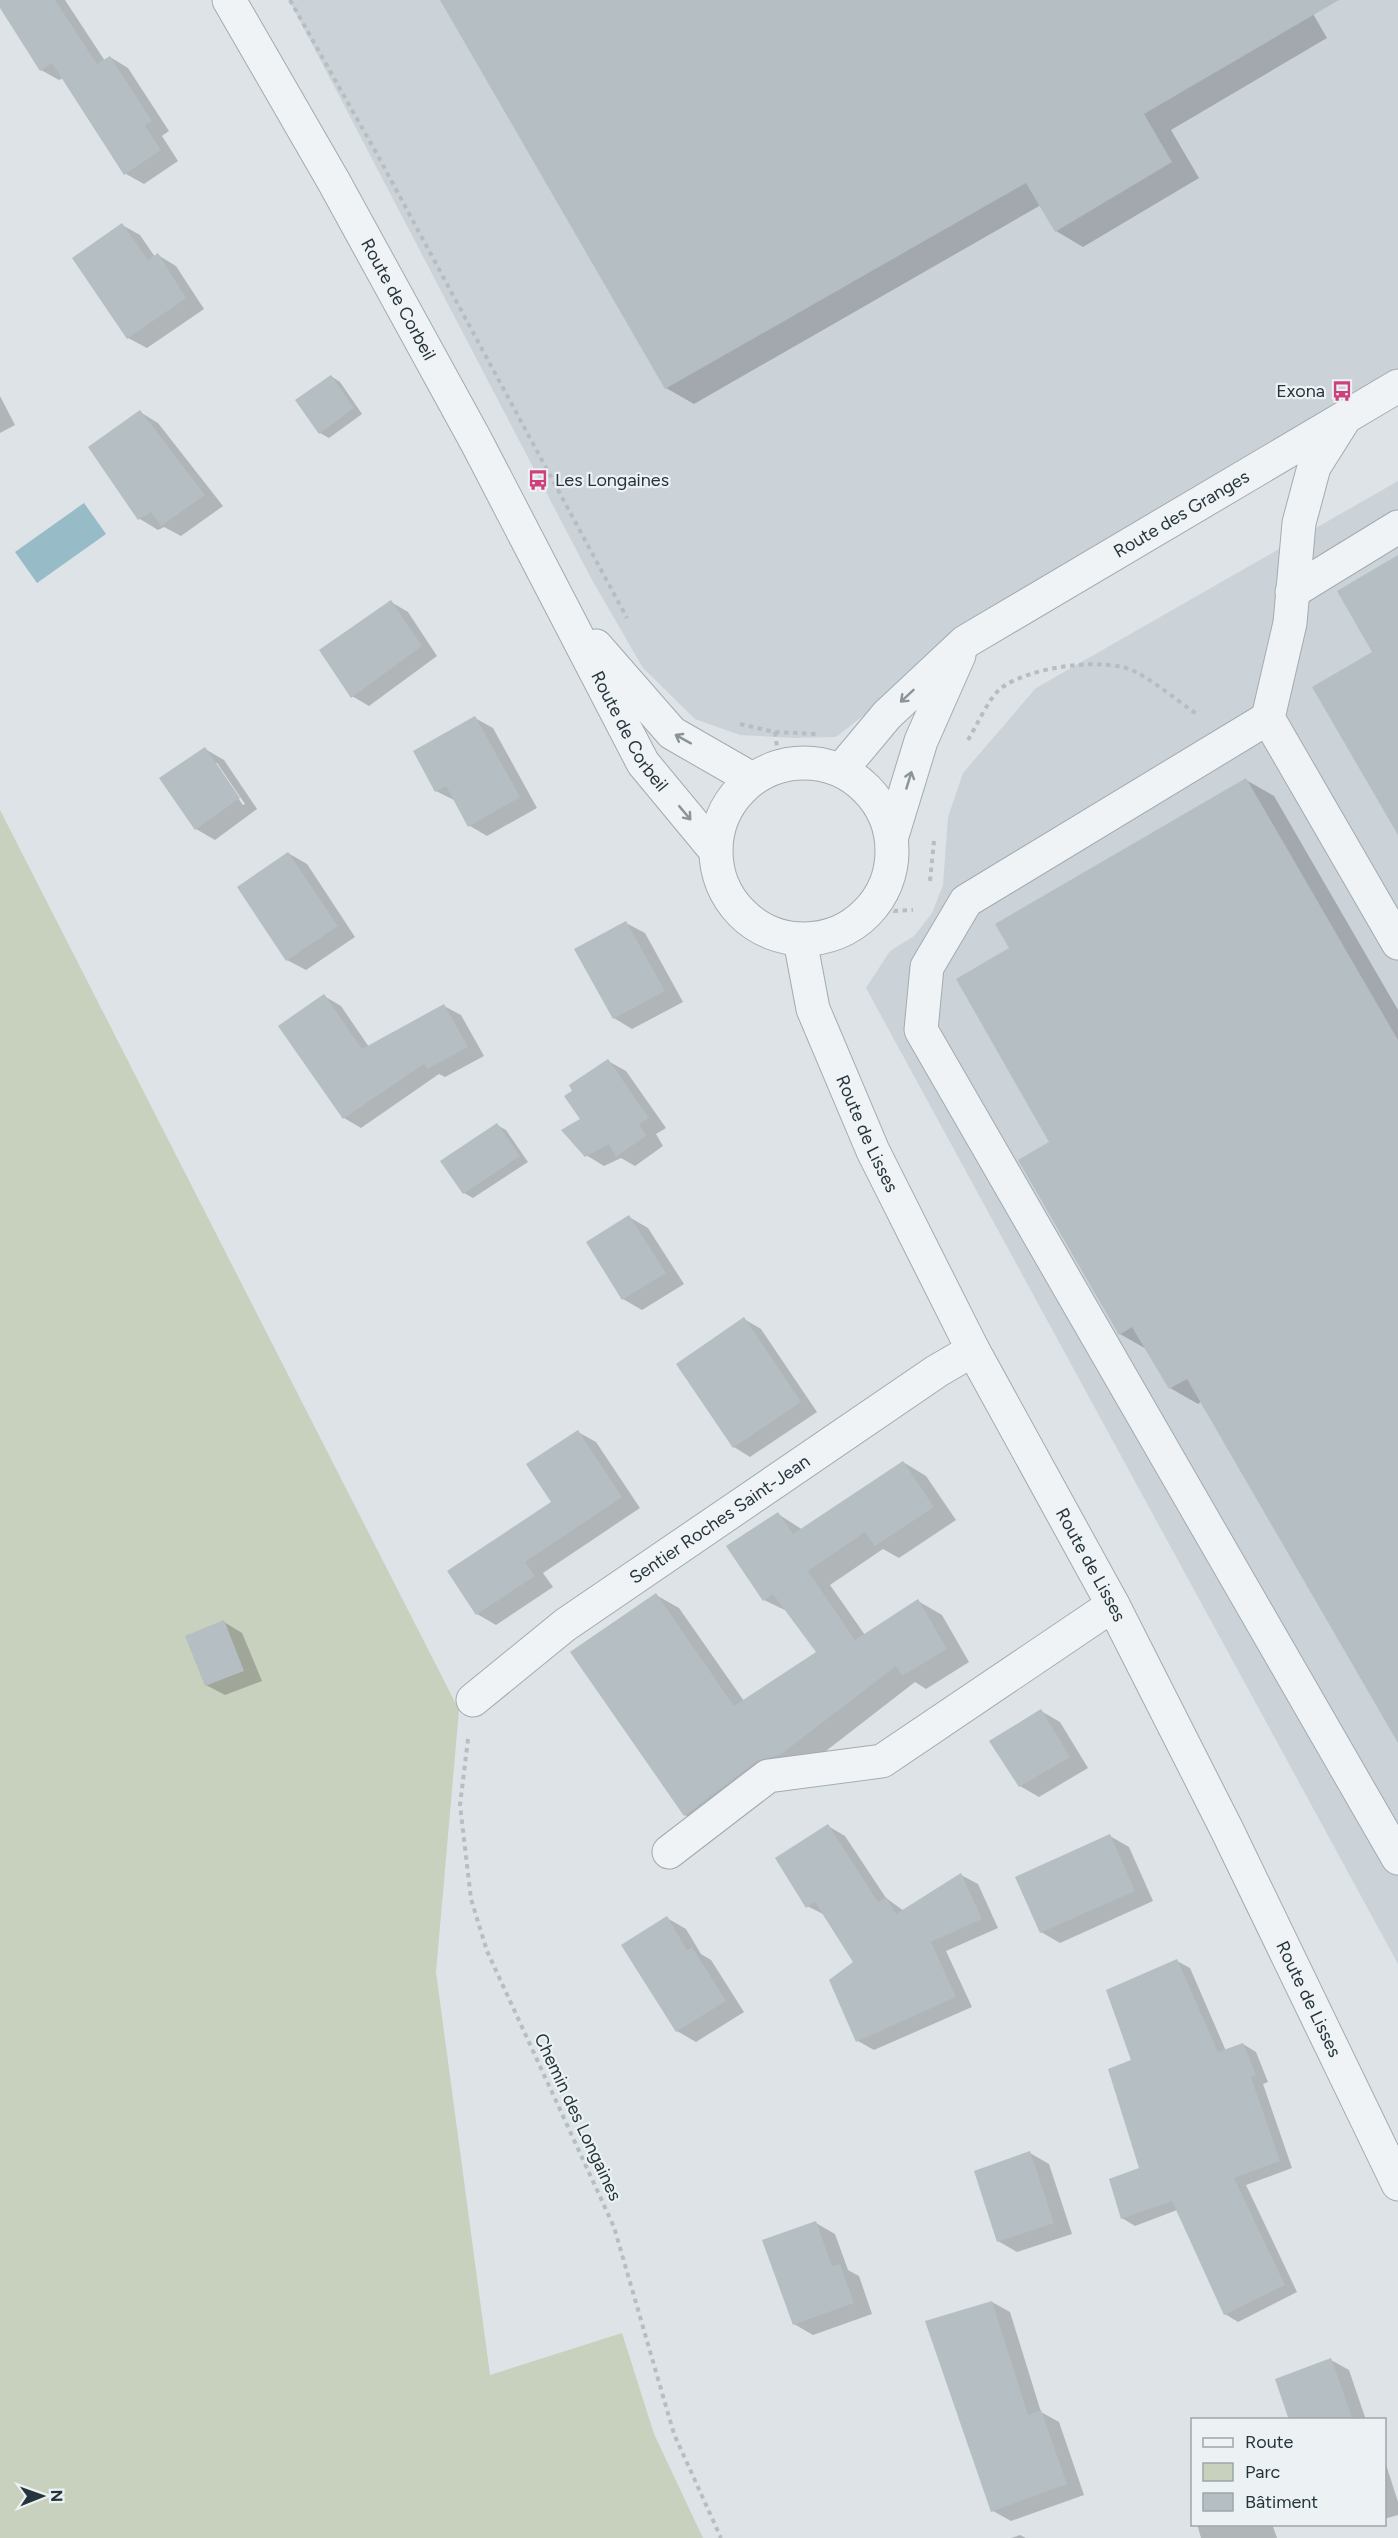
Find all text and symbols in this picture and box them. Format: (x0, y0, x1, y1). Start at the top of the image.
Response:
street label: Route de Corbeil (356, 235, 441, 364)
bus stop icon: Exona (1330, 379, 1354, 403)
place label: Exona (1276, 380, 1325, 402)
street label: Route des Granges (1110, 465, 1253, 563)
bus stop icon: Les Longaines (526, 468, 550, 492)
place label: Les Longaines (555, 469, 669, 491)
street label: Route de Corbeil (586, 667, 673, 796)
one-way arrow (899, 689, 914, 703)
one-way arrow (675, 733, 692, 745)
one-way arrow (904, 771, 915, 790)
one-way arrow (678, 805, 691, 821)
street label: Route de Lisses (831, 1072, 903, 1196)
street label: Sentier Roches Saint-Jean (625, 1450, 814, 1589)
street label: Route de Lisses (1051, 1504, 1131, 1625)
street label: Route de Lisses (1271, 1937, 1346, 2061)
street label: Chemin des Longaines (530, 2030, 626, 2204)
legend (1191, 2418, 1386, 2526)
text: Route (1245, 2431, 1294, 2453)
text: Parc (1245, 2461, 1281, 2483)
north arrow (12, 2466, 72, 2526)
text: N (47, 2489, 66, 2502)
text: Bâtiment (1245, 2491, 1318, 2513)

